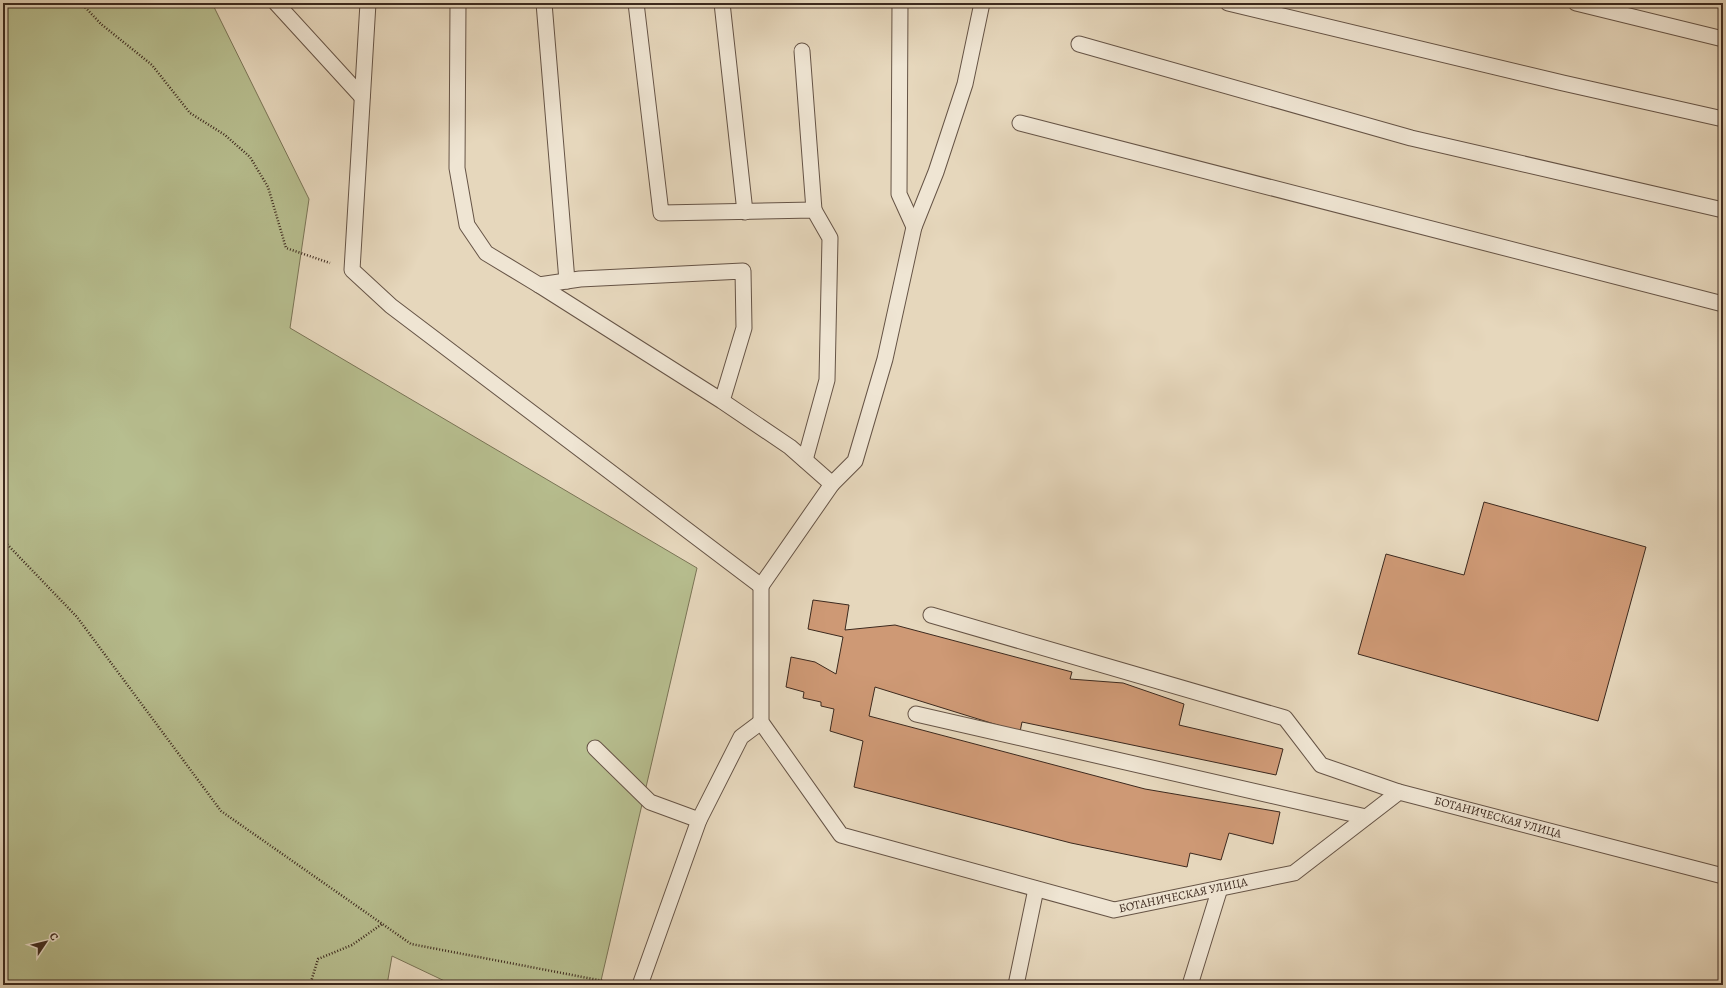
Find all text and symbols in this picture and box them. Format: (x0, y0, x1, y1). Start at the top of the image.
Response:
street label: БОТАНИЧЕСКАЯ УЛИЦА (1433, 792, 1564, 842)
street label: БОТАНИЧЕСКАЯ УЛИЦА (1117, 873, 1250, 916)
north arrow (26, 922, 66, 962)
text: С (46, 929, 62, 944)

